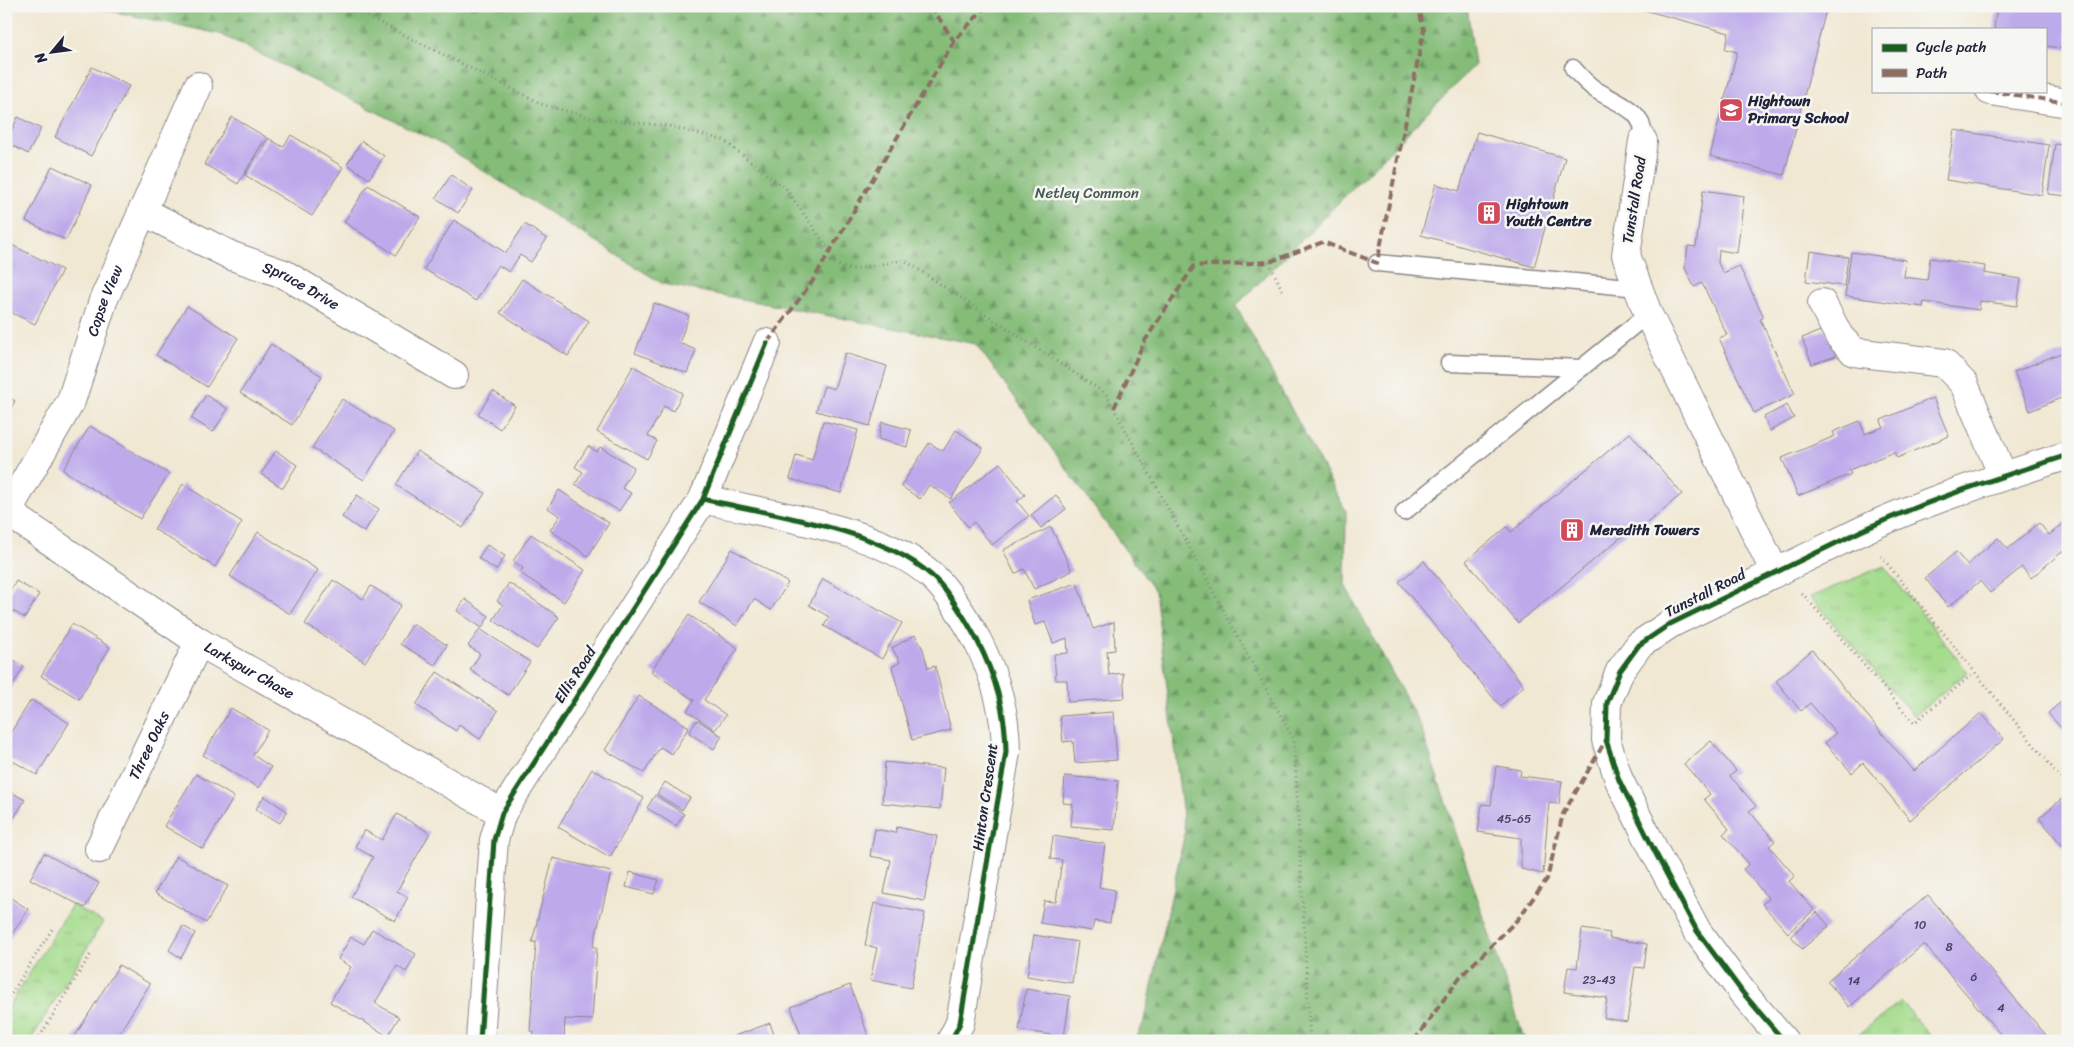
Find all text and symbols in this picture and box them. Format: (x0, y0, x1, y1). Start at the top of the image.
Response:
north arrow (28, 28, 78, 78)
legend (1872, 28, 2046, 92)
text: Cycle path (1916, 34, 1987, 60)
text: N (28, 47, 55, 69)
text: Path (1916, 60, 1947, 86)
place label: Hightown Primary School (1747, 88, 1849, 131)
school or university icon: Hightown Primary School (1718, 97, 1744, 123)
street label: Tunstall Road (1614, 153, 1654, 245)
park label: Netley Common (1035, 180, 1139, 206)
place label: Hightown Youth Centre (1505, 191, 1592, 234)
building icon: Hightown Youth Centre (1476, 200, 1502, 226)
street label: Spruce Drive (259, 255, 345, 317)
street label: Copse View (80, 260, 131, 340)
building icon: Meredith Towers (1559, 517, 1585, 543)
place label: Meredith Towers (1589, 517, 1700, 543)
street label: Tunstall Road (1660, 561, 1751, 625)
street label: Larkspur Chase (199, 634, 300, 706)
street label: Ellis Road (547, 640, 604, 709)
street label: Three Oaks (121, 706, 177, 784)
street label: Hinton Crescent (965, 741, 1005, 853)
house number: 45-65 (1497, 808, 1531, 830)
house number: 10 (1914, 914, 1927, 936)
house number: 8 (1945, 936, 1953, 958)
house number: 6 (1971, 966, 1978, 988)
house number: 23-43 (1582, 969, 1616, 991)
house number: 14 (1848, 970, 1861, 992)
house number: 4 (1997, 997, 2005, 1019)

